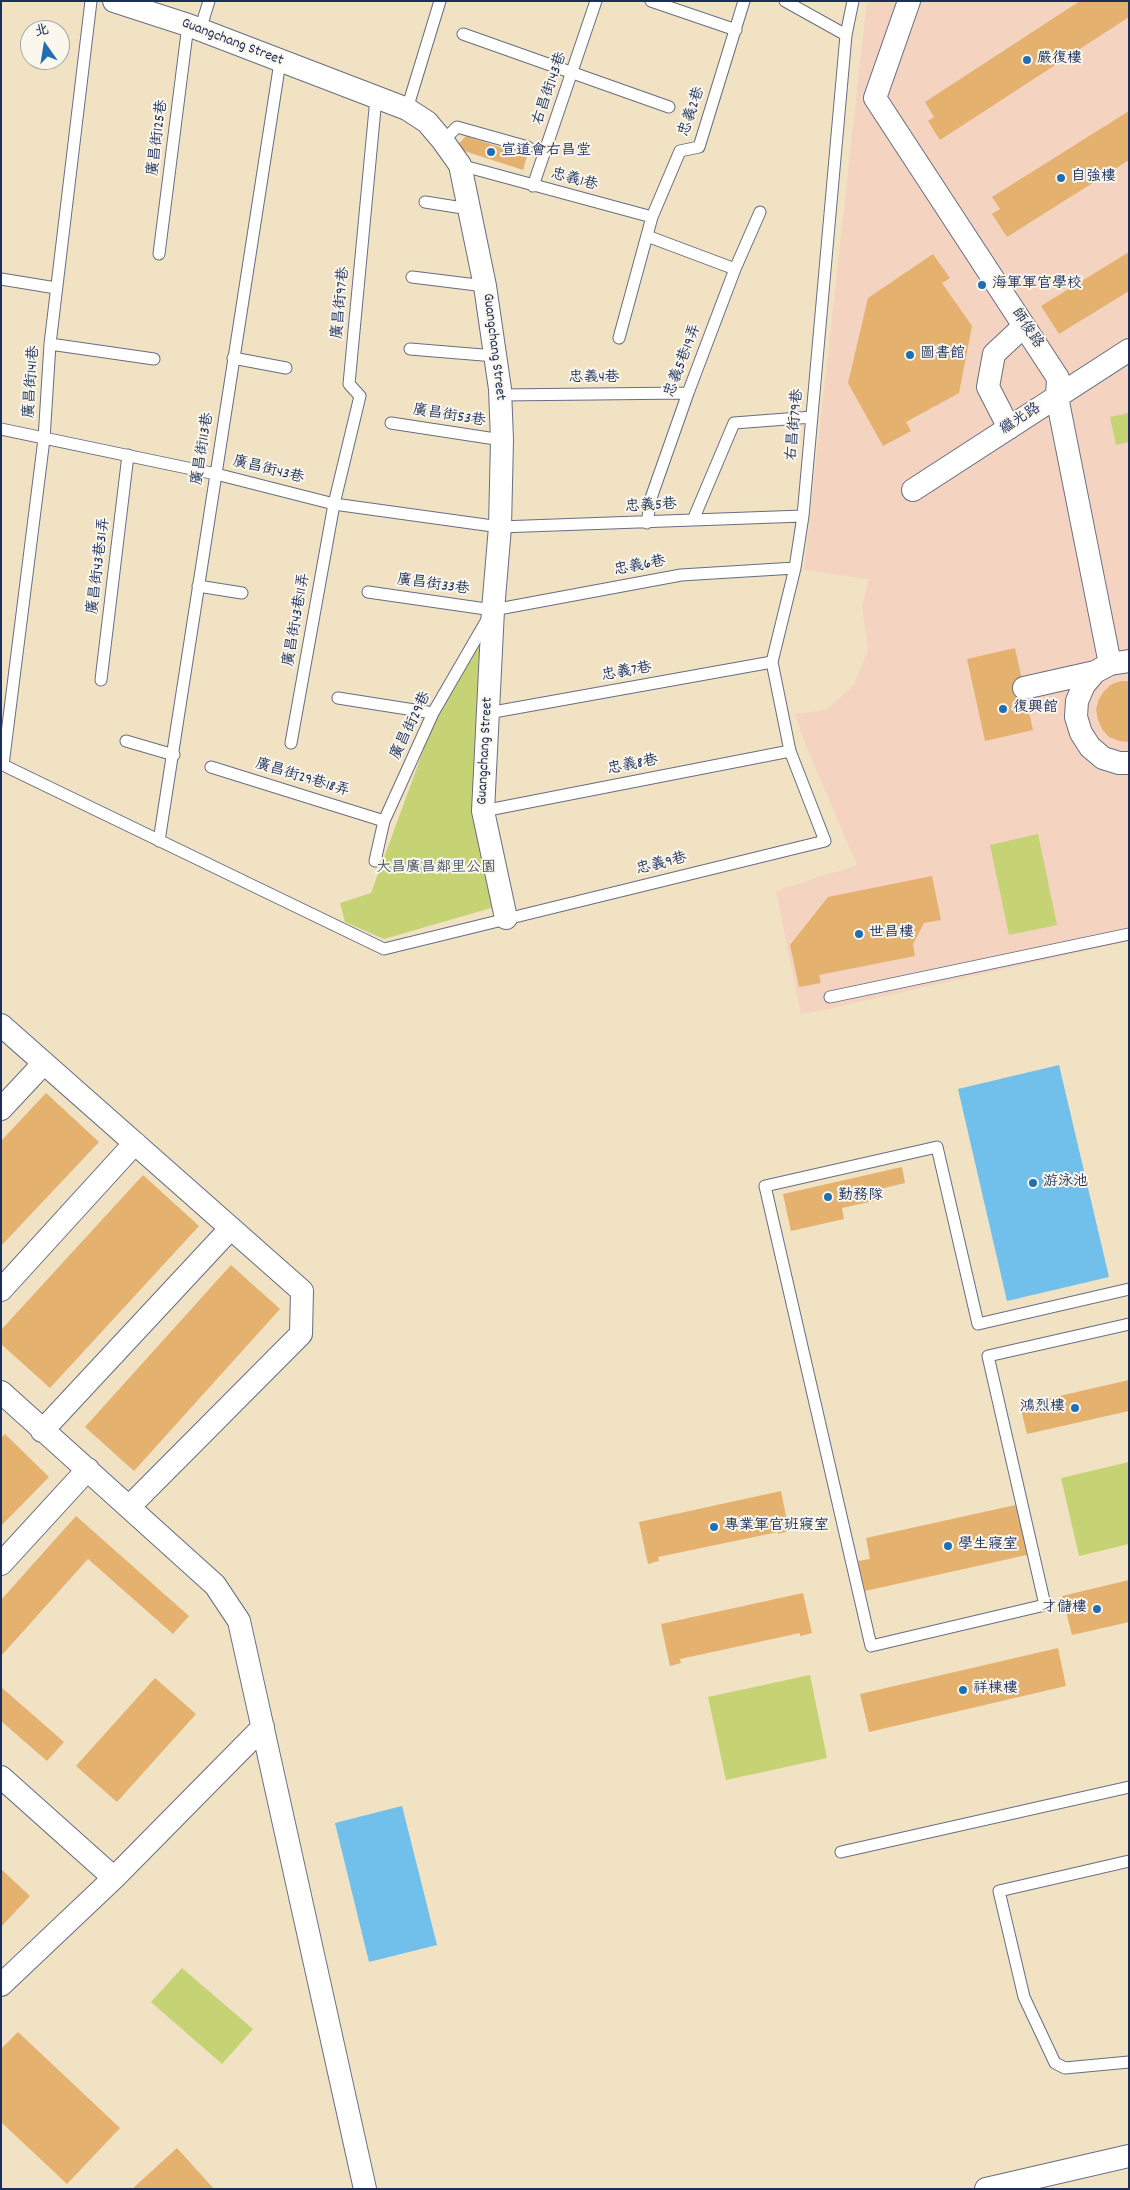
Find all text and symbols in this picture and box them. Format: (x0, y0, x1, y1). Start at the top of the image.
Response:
street label: Guangchang Street (178, 15, 286, 71)
north arrow (20, 20, 70, 70)
text: 北 (33, 20, 51, 43)
street label: 右昌街143巷 (530, 50, 572, 128)
place label: 嚴復樓 (1037, 51, 1082, 69)
marker: 嚴復樓 (1021, 54, 1033, 66)
street label: 忠義2巷 (676, 85, 710, 139)
street label: 廣昌街125巷 (145, 99, 173, 177)
place label: 宣道會右昌堂 (501, 143, 591, 161)
marker: 宣道會右昌堂 (485, 146, 497, 158)
street label: 忠義1巷 (548, 166, 600, 196)
place label: 自強樓 (1071, 169, 1116, 187)
marker: 自強樓 (1055, 172, 1067, 184)
street label: 廣昌街97巷 (330, 266, 354, 340)
place label: 海軍軍官學校 (992, 276, 1082, 294)
marker: 海軍軍官學校 (976, 279, 988, 291)
street label: Guangchang Street (477, 292, 509, 402)
street label: 師俊路 (1006, 305, 1046, 353)
street label: 忠義5巷19弄 (662, 322, 706, 400)
street label: 廣昌街141巷 (21, 345, 45, 419)
place label: 圖書館 (920, 346, 965, 364)
marker: 圖書館 (904, 349, 916, 361)
street label: 忠義4巷 (568, 370, 620, 388)
street label: 右昌街79巷 (784, 388, 808, 462)
street label: 繼光路 (997, 400, 1045, 440)
street label: 廣昌街53巷 (411, 402, 487, 432)
street label: 廣昌街113巷 (189, 411, 219, 487)
street label: 廣昌街43巷 (230, 453, 306, 489)
street label: 忠義5巷 (625, 497, 677, 517)
street label: 廣昌街43巷31弄 (85, 516, 115, 616)
street label: 忠義6巷 (613, 553, 667, 581)
street label: 廣昌街43巷11弄 (281, 572, 315, 668)
street label: 廣昌街33巷 (395, 572, 471, 600)
street label: 忠義7巷 (600, 660, 654, 686)
street label: 廣昌街29巷 (388, 689, 436, 763)
street label: Guangchang Street (474, 697, 498, 805)
place label: 復興館 (1013, 700, 1058, 718)
marker: 復興館 (997, 703, 1009, 715)
street label: 忠義8巷 (606, 752, 660, 780)
street label: 廣昌街29巷18弄 (253, 756, 351, 802)
street label: 忠義9巷 (635, 850, 689, 880)
park label: 大昌廣昌鄰里公園 (376, 860, 496, 878)
place label: 世昌樓 (869, 925, 914, 943)
marker: 世昌樓 (853, 928, 865, 940)
place label: 游泳池 (1043, 1174, 1088, 1192)
marker: 游泳池 (1027, 1177, 1039, 1189)
place label: 勤務隊 (838, 1188, 883, 1206)
marker: 勤務隊 (822, 1191, 834, 1203)
place label: 鴻烈樓 (1020, 1399, 1065, 1417)
marker: 鴻烈樓 (1069, 1402, 1081, 1414)
place label: 專業軍官班寢室 (724, 1518, 829, 1536)
marker: 專業軍官班寢室 (708, 1521, 720, 1533)
place label: 學生寢室 (958, 1537, 1018, 1555)
marker: 學生寢室 (942, 1540, 954, 1552)
place label: 才儲樓 (1042, 1600, 1087, 1618)
marker: 才儲樓 (1091, 1603, 1103, 1615)
place label: 祥棟樓 (973, 1681, 1018, 1699)
marker: 祥棟樓 (957, 1684, 969, 1696)

